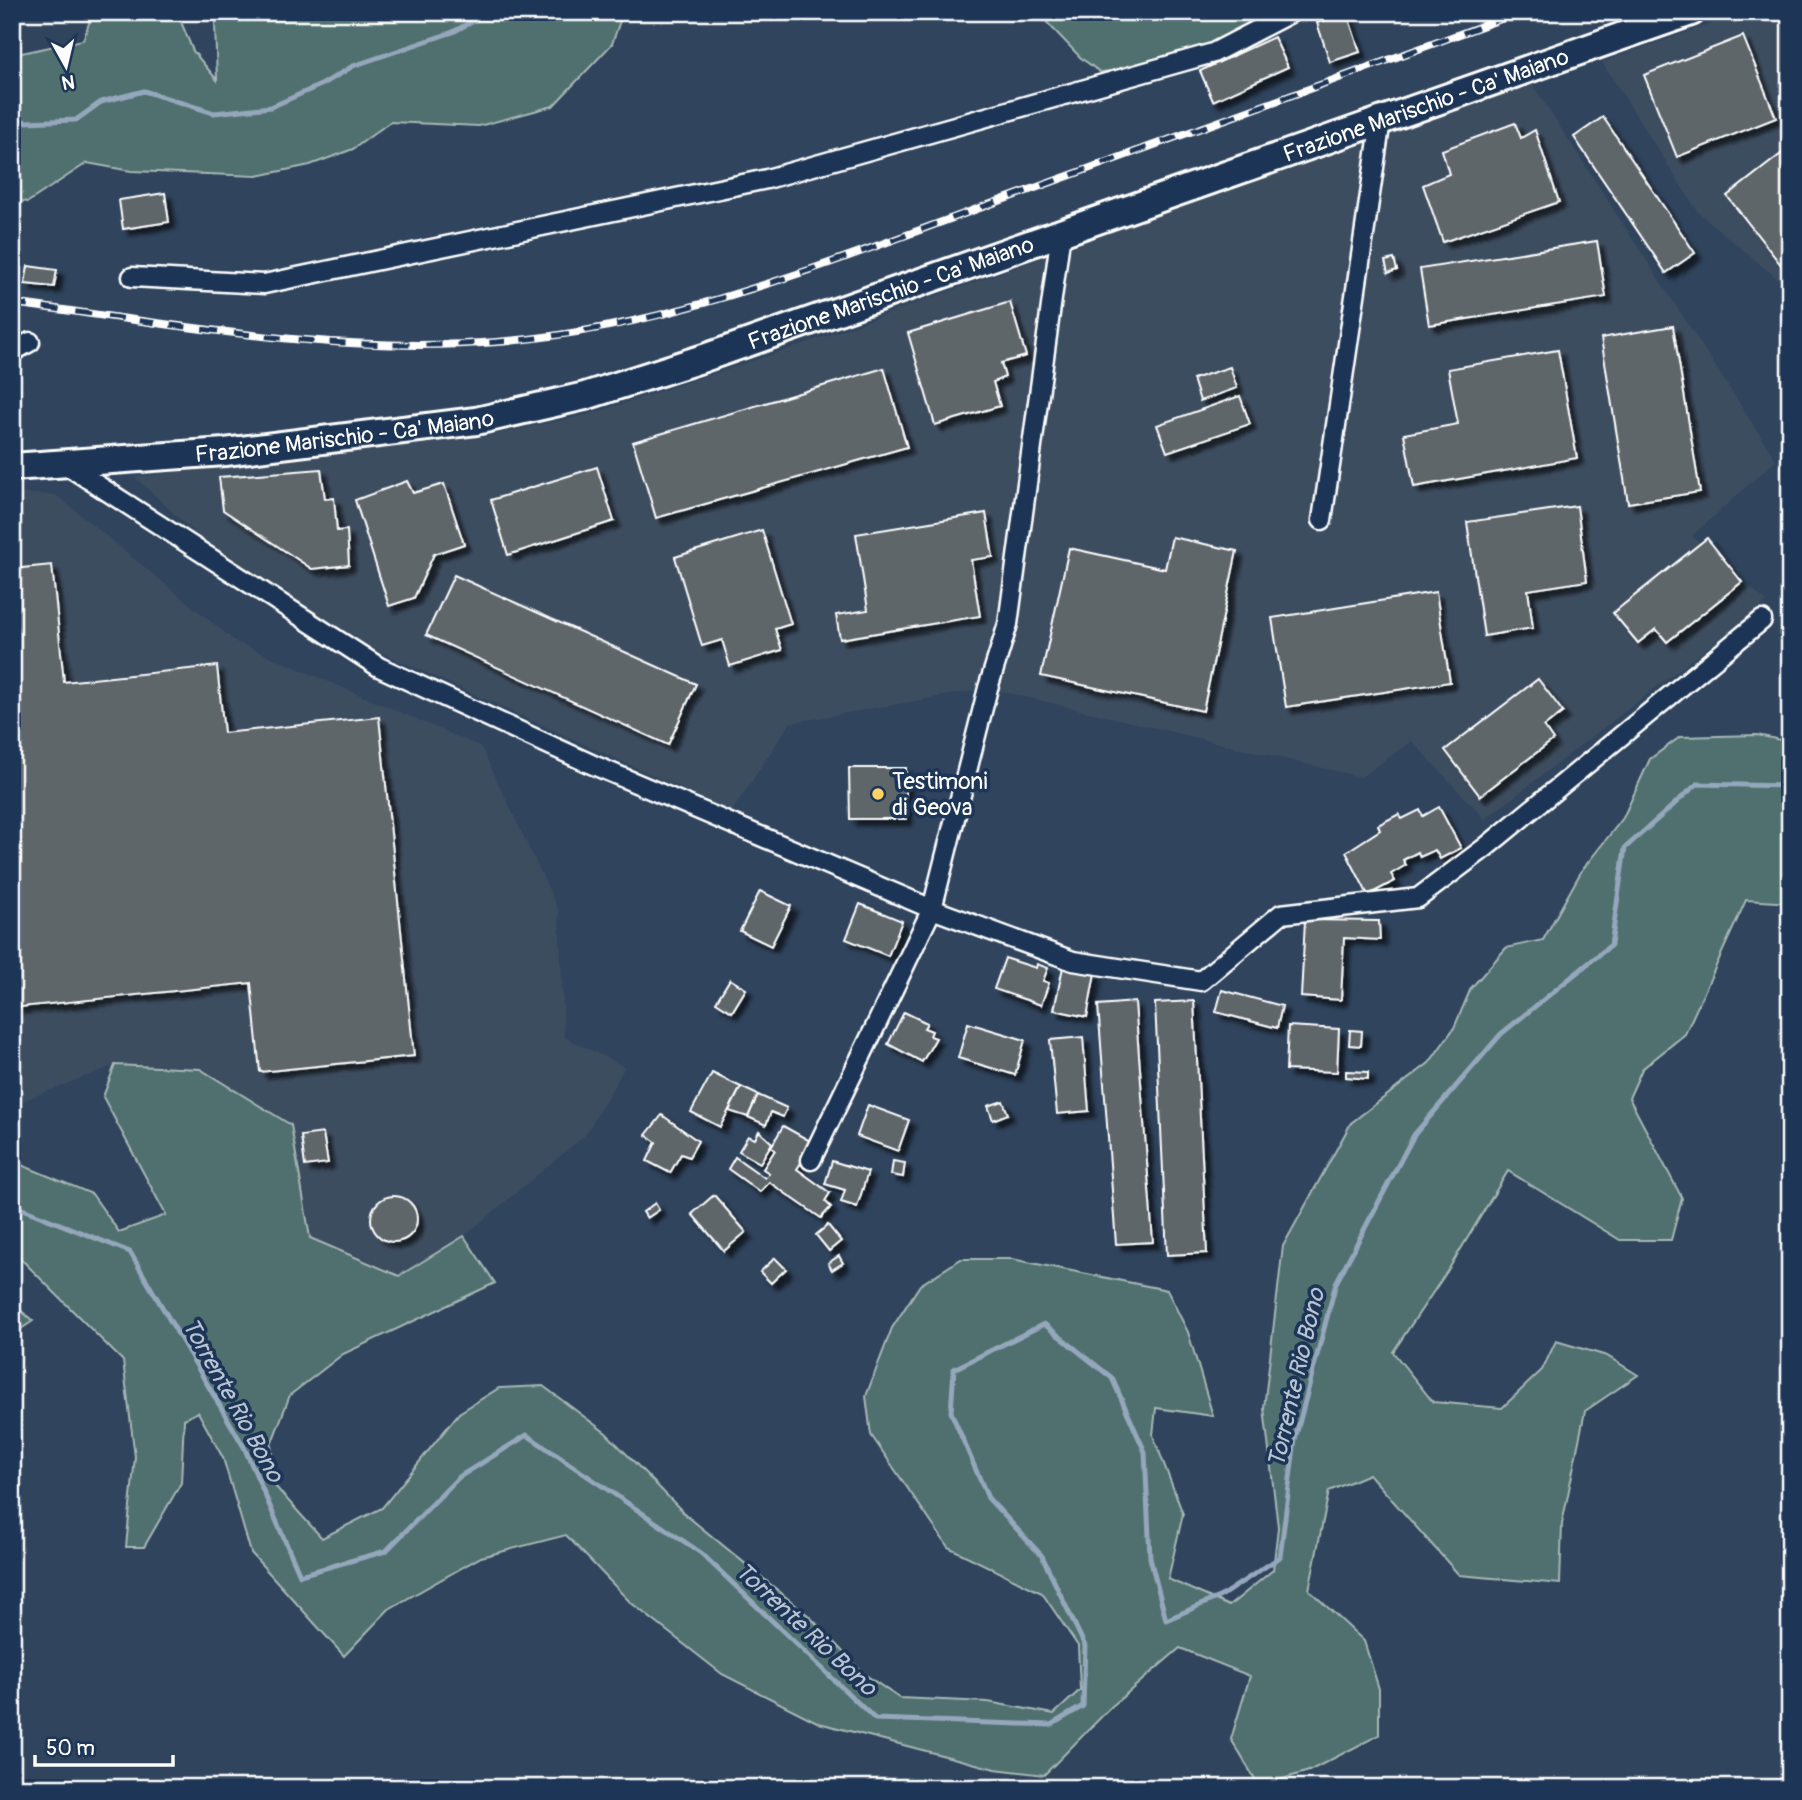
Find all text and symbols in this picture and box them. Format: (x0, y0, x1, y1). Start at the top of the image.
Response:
north arrow (32, 32, 102, 102)
street label: Frazione Marischio - Ca' Maiano (1279, 42, 1573, 169)
text: N (60, 69, 76, 95)
street label: Frazione Marischio - Ca' Maiano (744, 230, 1038, 356)
street label: Frazione Marischio - Ca' Maiano (194, 403, 497, 469)
place label: Testimoni di Geova (892, 767, 987, 822)
marker: Testimoni di Geova (870, 786, 886, 802)
water label: Torrente Rio Bono (1262, 1284, 1332, 1470)
water label: Torrente Rio Bono (176, 1313, 291, 1489)
water label: Torrente Rio Bono (729, 1556, 884, 1704)
scale bar (35, 1723, 173, 1767)
text: 50 m (46, 1735, 95, 1762)

